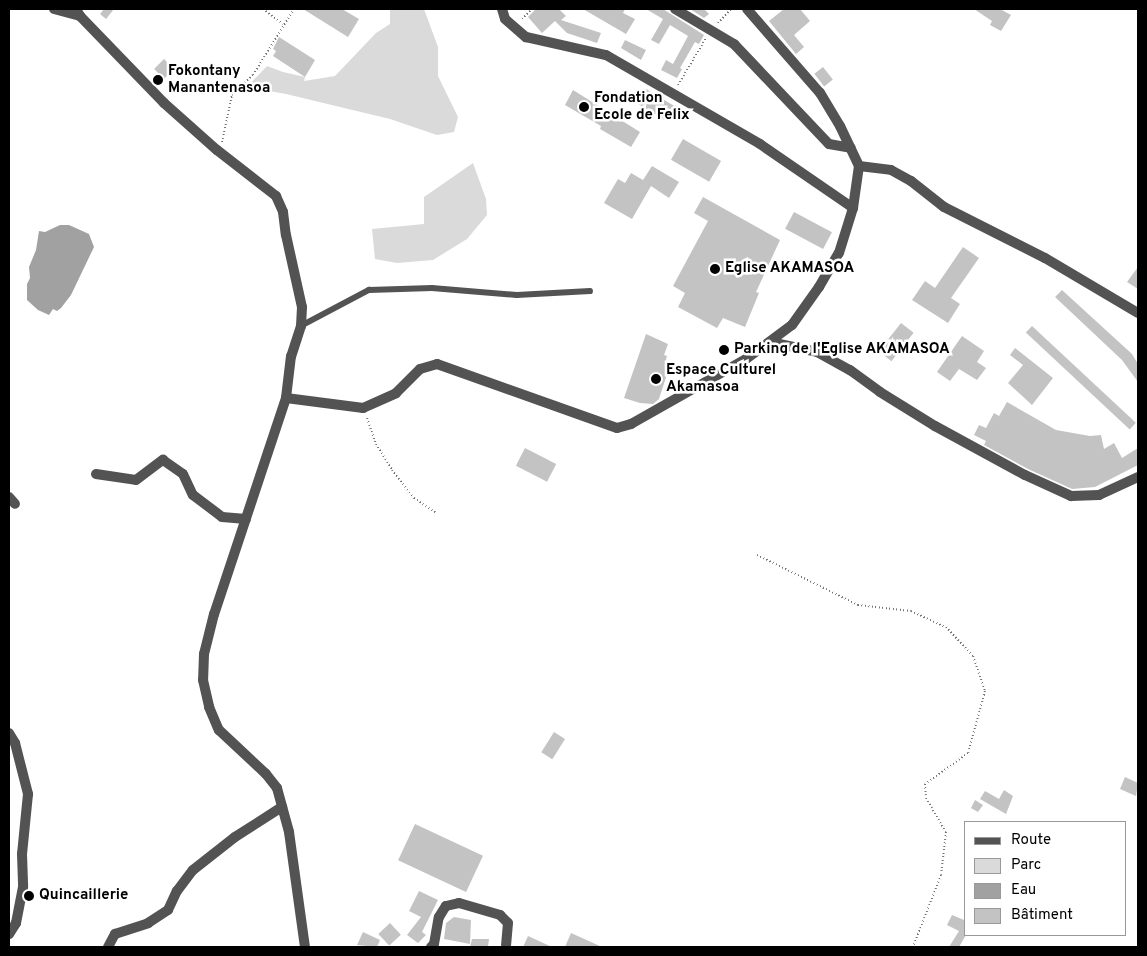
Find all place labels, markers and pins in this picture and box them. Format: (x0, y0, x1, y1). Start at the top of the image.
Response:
place label: Fokontany Manantenasoa (168, 62, 270, 97)
marker: Fokontany Manantenasoa (152, 74, 164, 86)
place label: Fondation Ecole de Felix (594, 89, 690, 124)
marker: Fondation Ecole de Felix (578, 101, 590, 113)
place label: Eglise AKAMASOA (725, 260, 855, 278)
marker: Eglise AKAMASOA (709, 263, 721, 275)
place label: Parking de l'Eglise AKAMASOA (734, 341, 950, 359)
marker: Parking de l'Eglise AKAMASOA (718, 344, 730, 356)
place label: Espace Culturel Akamasoa (666, 361, 776, 396)
marker: Espace Culturel Akamasoa (650, 373, 662, 385)
place label: Quincaillerie (39, 887, 128, 905)
marker: Quincaillerie (23, 890, 35, 902)

